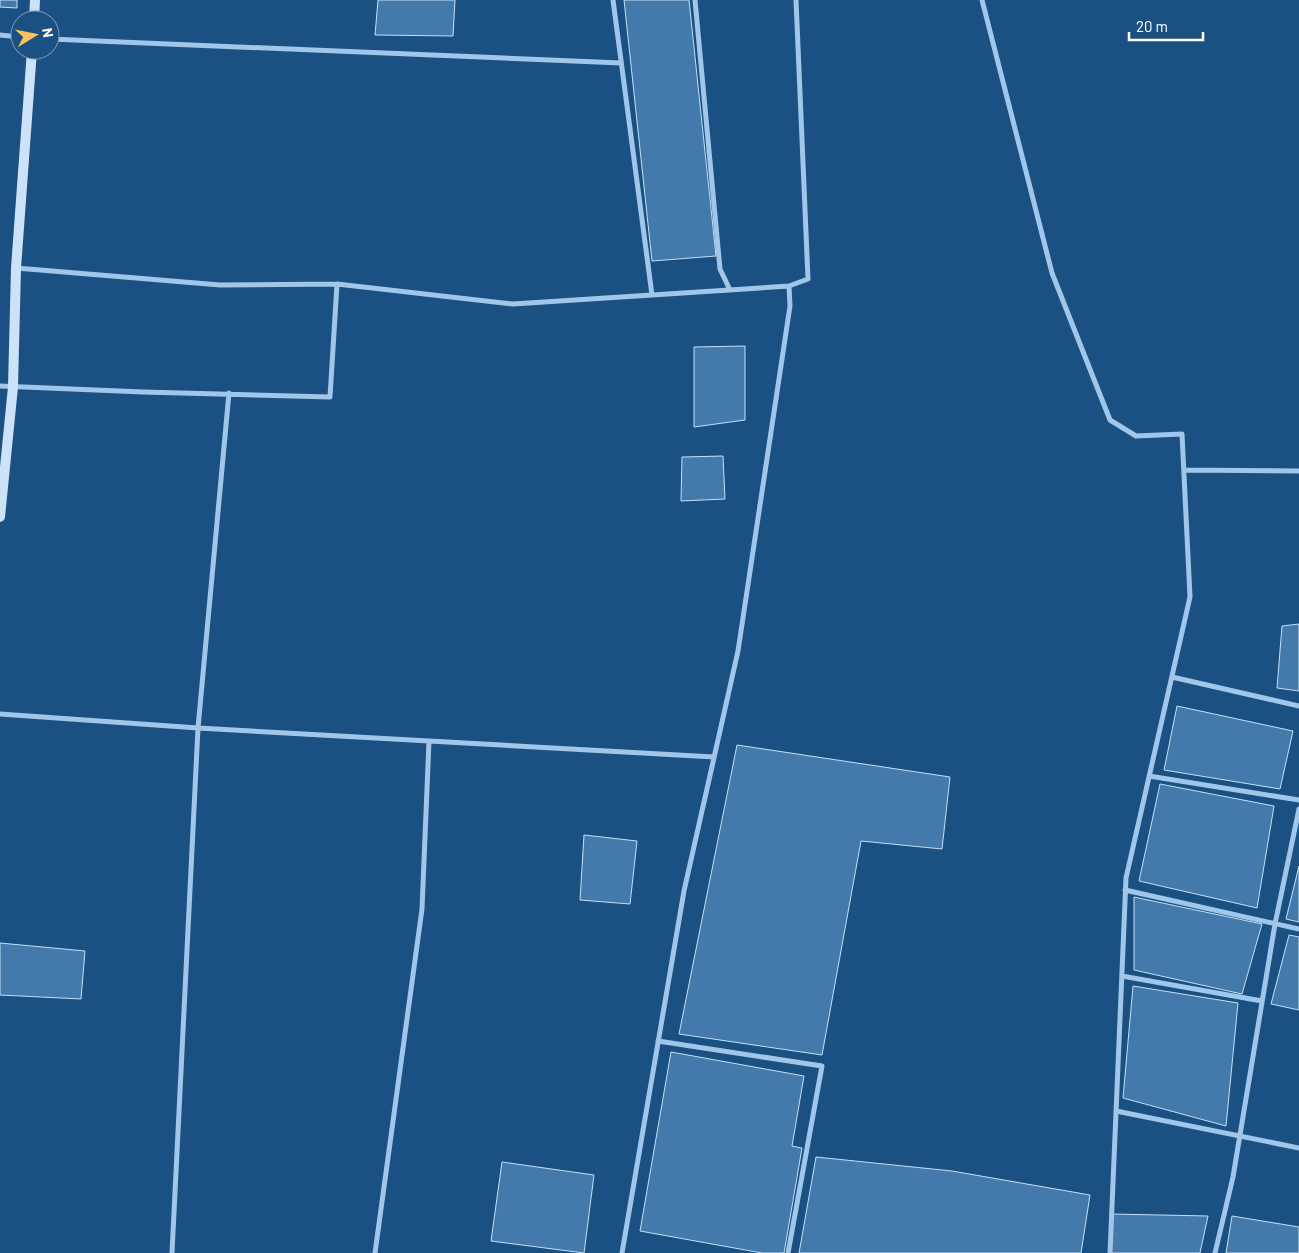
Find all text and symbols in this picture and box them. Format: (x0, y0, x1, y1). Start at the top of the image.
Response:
north arrow (10, 10, 60, 60)
scale bar (1129, 10, 1203, 42)
text: 20 m (1136, 17, 1168, 35)
text: N (39, 27, 57, 39)

